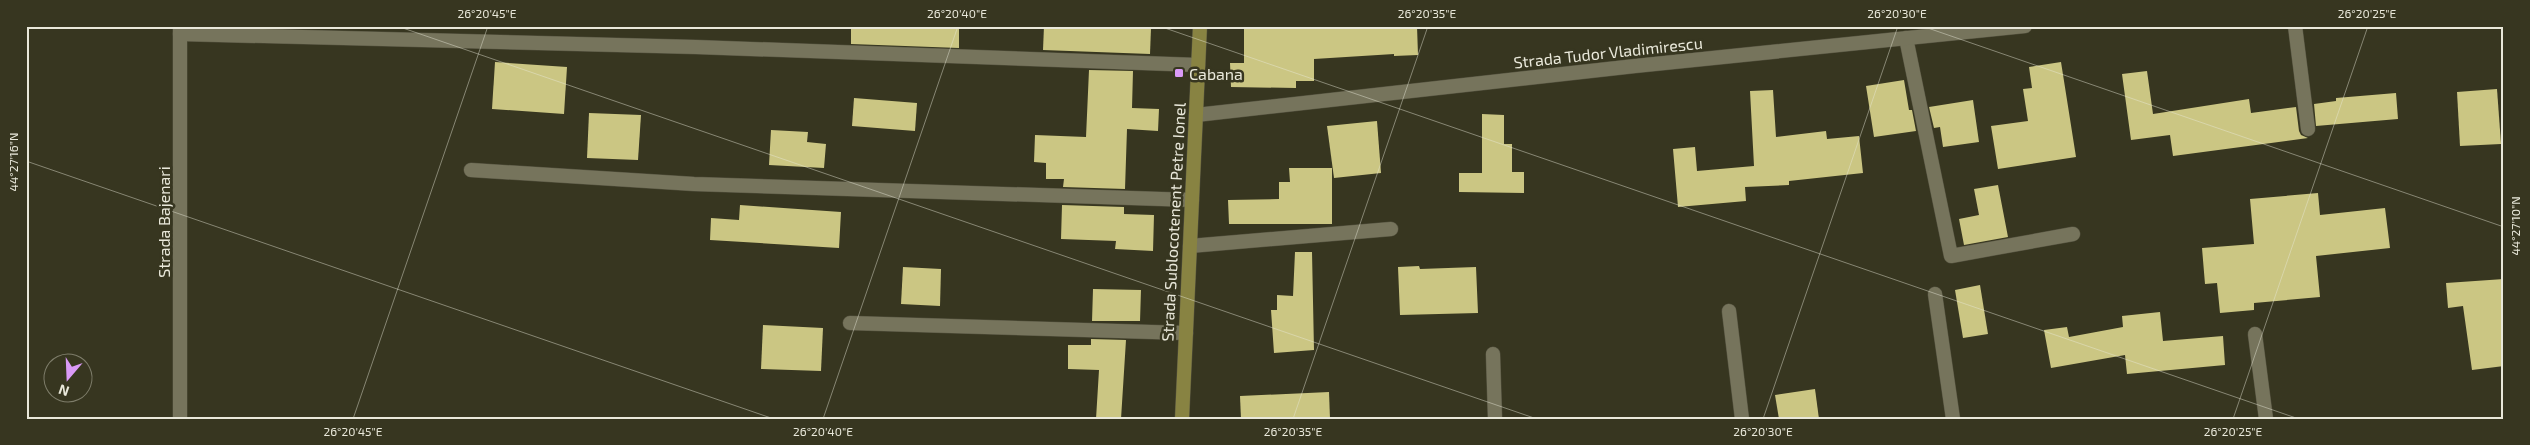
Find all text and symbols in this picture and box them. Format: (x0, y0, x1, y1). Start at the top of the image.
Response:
text: 26°20'45"E (458, 6, 517, 20)
text: 26°20'40"E (927, 6, 987, 20)
text: 26°20'35"E (1398, 6, 1457, 20)
text: 26°20'30"E (1867, 6, 1927, 20)
text: 26°20'25"E (2338, 6, 2397, 20)
street label: Strada Tudor Vladimirescu (1512, 33, 1704, 71)
place label: Cabana (1189, 64, 1243, 83)
marker: Cabana (1173, 67, 1185, 79)
street label: Strada Sublocotenent Petre Ionel (1157, 102, 1189, 342)
text: 44°27'16"N (6, 133, 20, 191)
street label: Strada Bajenari (154, 166, 174, 278)
text: 44°27'10"N (2508, 196, 2522, 256)
north arrow (42, 352, 92, 402)
text: N (56, 381, 71, 400)
text: 26°20'45"E (324, 424, 383, 438)
text: 26°20'40"E (793, 424, 853, 438)
text: 26°20'35"E (1264, 424, 1323, 438)
text: 26°20'30"E (1733, 424, 1793, 438)
text: 26°20'25"E (2204, 424, 2263, 438)

